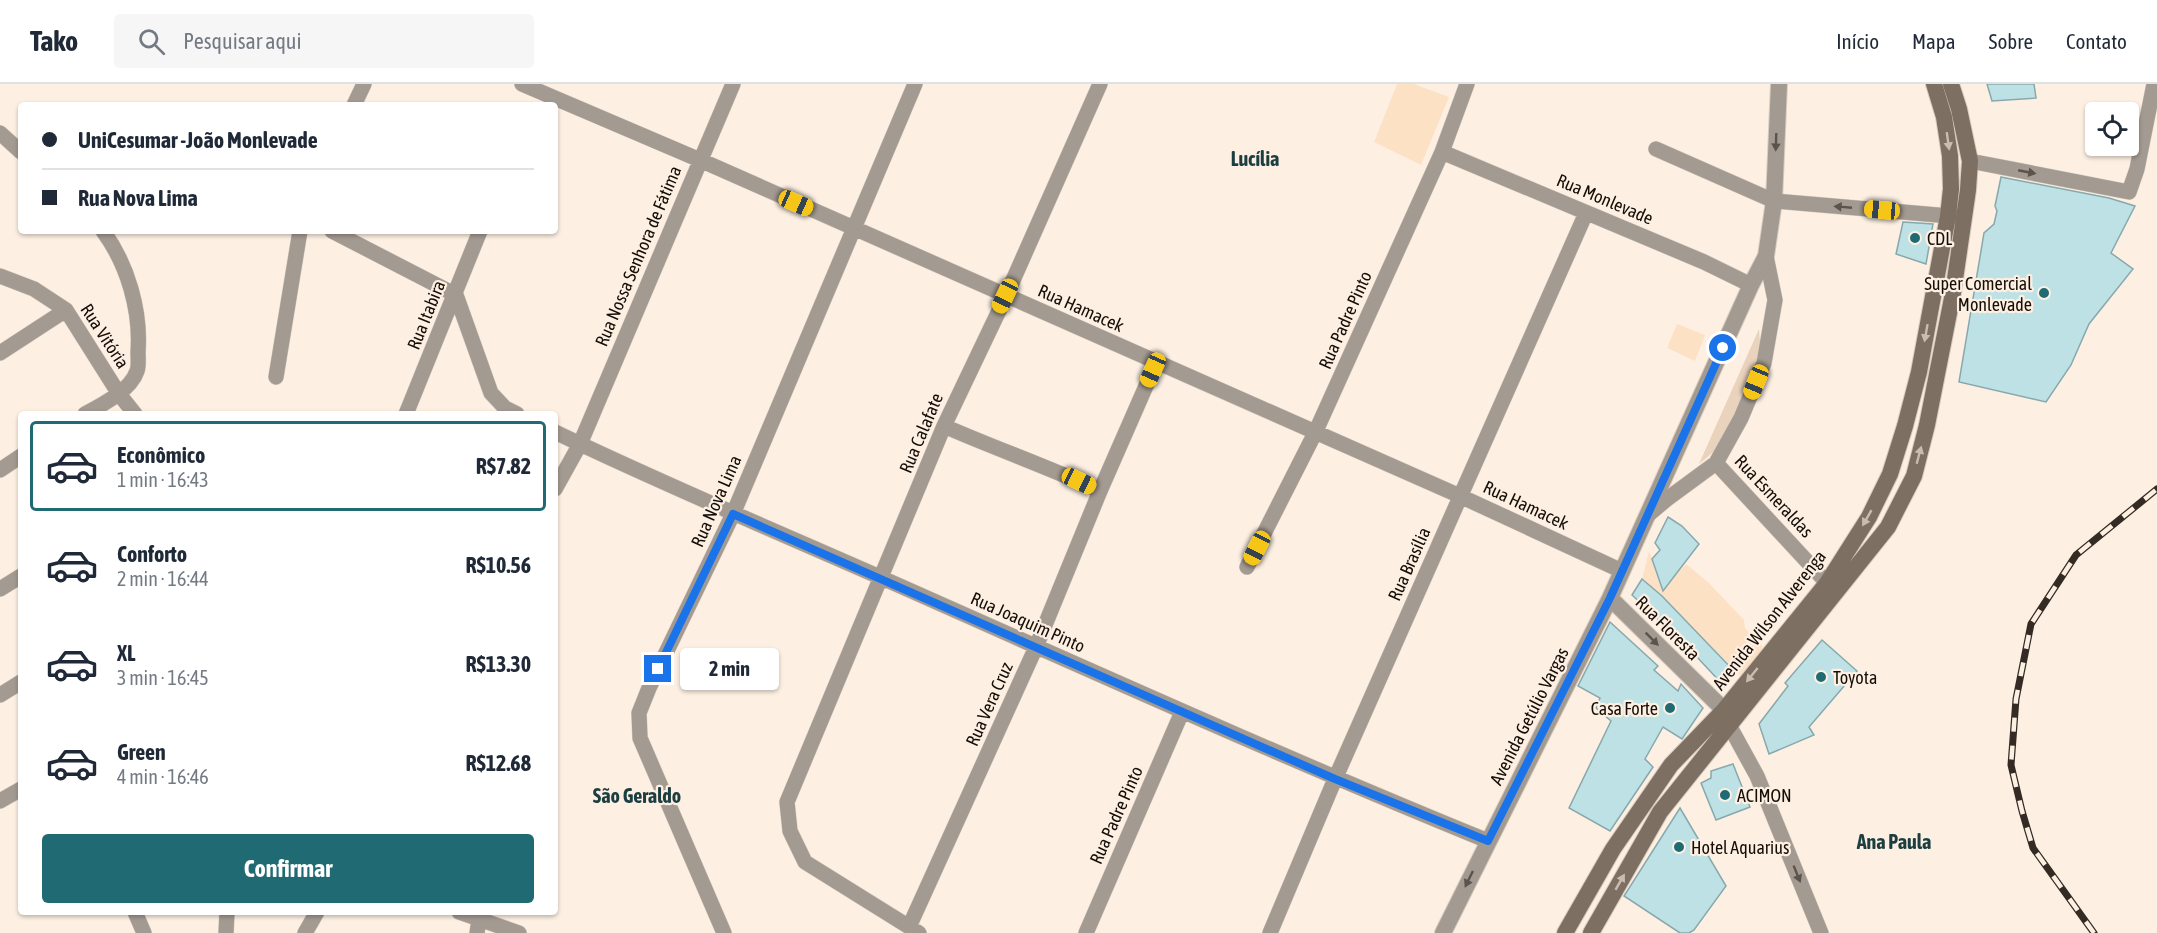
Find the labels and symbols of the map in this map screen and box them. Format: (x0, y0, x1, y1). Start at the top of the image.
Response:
one-way arrow (1943, 131, 1952, 150)
one-way arrow (1772, 133, 1781, 152)
district label: Lucília (1231, 147, 1279, 170)
street label: Rua Nossa Senhora de Fátima (590, 163, 686, 349)
one-way arrow (2018, 168, 2037, 177)
street label: Rua Monlevade (1554, 169, 1656, 229)
car (776, 187, 816, 219)
car (1863, 199, 1901, 221)
one-way arrow (1833, 202, 1852, 212)
place label: CDL (1927, 228, 1952, 249)
marker: CDL (1908, 231, 1922, 245)
street label: Rua Padre Pinto (1314, 268, 1376, 372)
place label: Super Comercial Monlevade (1924, 273, 2032, 315)
car (989, 276, 1021, 316)
street label: Rua Itabira (403, 277, 449, 353)
street label: Rua Hamacek (1035, 280, 1127, 336)
marker: Super Comercial Monlevade (2037, 286, 2051, 300)
street label: Rua Vitória (76, 300, 134, 372)
one-way arrow (1921, 324, 1930, 343)
route start (1709, 334, 1736, 361)
car (1137, 350, 1169, 390)
car (1741, 362, 1771, 402)
street label: Rua Calafate (895, 390, 947, 476)
one-way arrow (1915, 446, 1925, 465)
street label: Rua Esmeraldas (1731, 450, 1817, 542)
street label: Rua Nova Lima (686, 452, 746, 550)
car (1059, 465, 1099, 497)
street label: Rua Hamacek (1480, 476, 1572, 534)
one-way arrow (1862, 510, 1872, 527)
street label: Rua Brasília (1384, 524, 1434, 604)
car (1241, 528, 1273, 568)
street label: Avenida Wilson Alverenga (1708, 546, 1830, 694)
street label: Rua Joaquim Pinto (968, 587, 1088, 657)
street label: Rua Floresta (1632, 592, 1704, 664)
one-way arrow (1644, 632, 1659, 646)
street label: Avenida Getúlio Vargas (1485, 644, 1573, 788)
callout: 2 min (679, 648, 778, 690)
route end (644, 655, 671, 682)
street label: Rua Vera Cruz (961, 658, 1017, 749)
one-way arrow (1746, 667, 1759, 682)
place label: Toyota (1833, 667, 1877, 688)
marker: Toyota (1814, 670, 1828, 684)
place label: Casa Forte (1591, 698, 1658, 719)
marker: Casa Forte (1663, 701, 1677, 715)
street label: Rua Padre Pinto (1085, 763, 1147, 867)
district label: São Geraldo (593, 784, 681, 807)
place label: ACIMON (1737, 785, 1792, 806)
marker: ACIMON (1718, 788, 1732, 802)
district label: Ana Paula (1856, 830, 1931, 853)
place label: Hotel Aquarius (1691, 837, 1789, 858)
marker: Hotel Aquarius (1672, 840, 1686, 854)
one-way arrow (1792, 865, 1802, 883)
one-way arrow (1465, 870, 1474, 887)
one-way arrow (1615, 874, 1625, 891)

